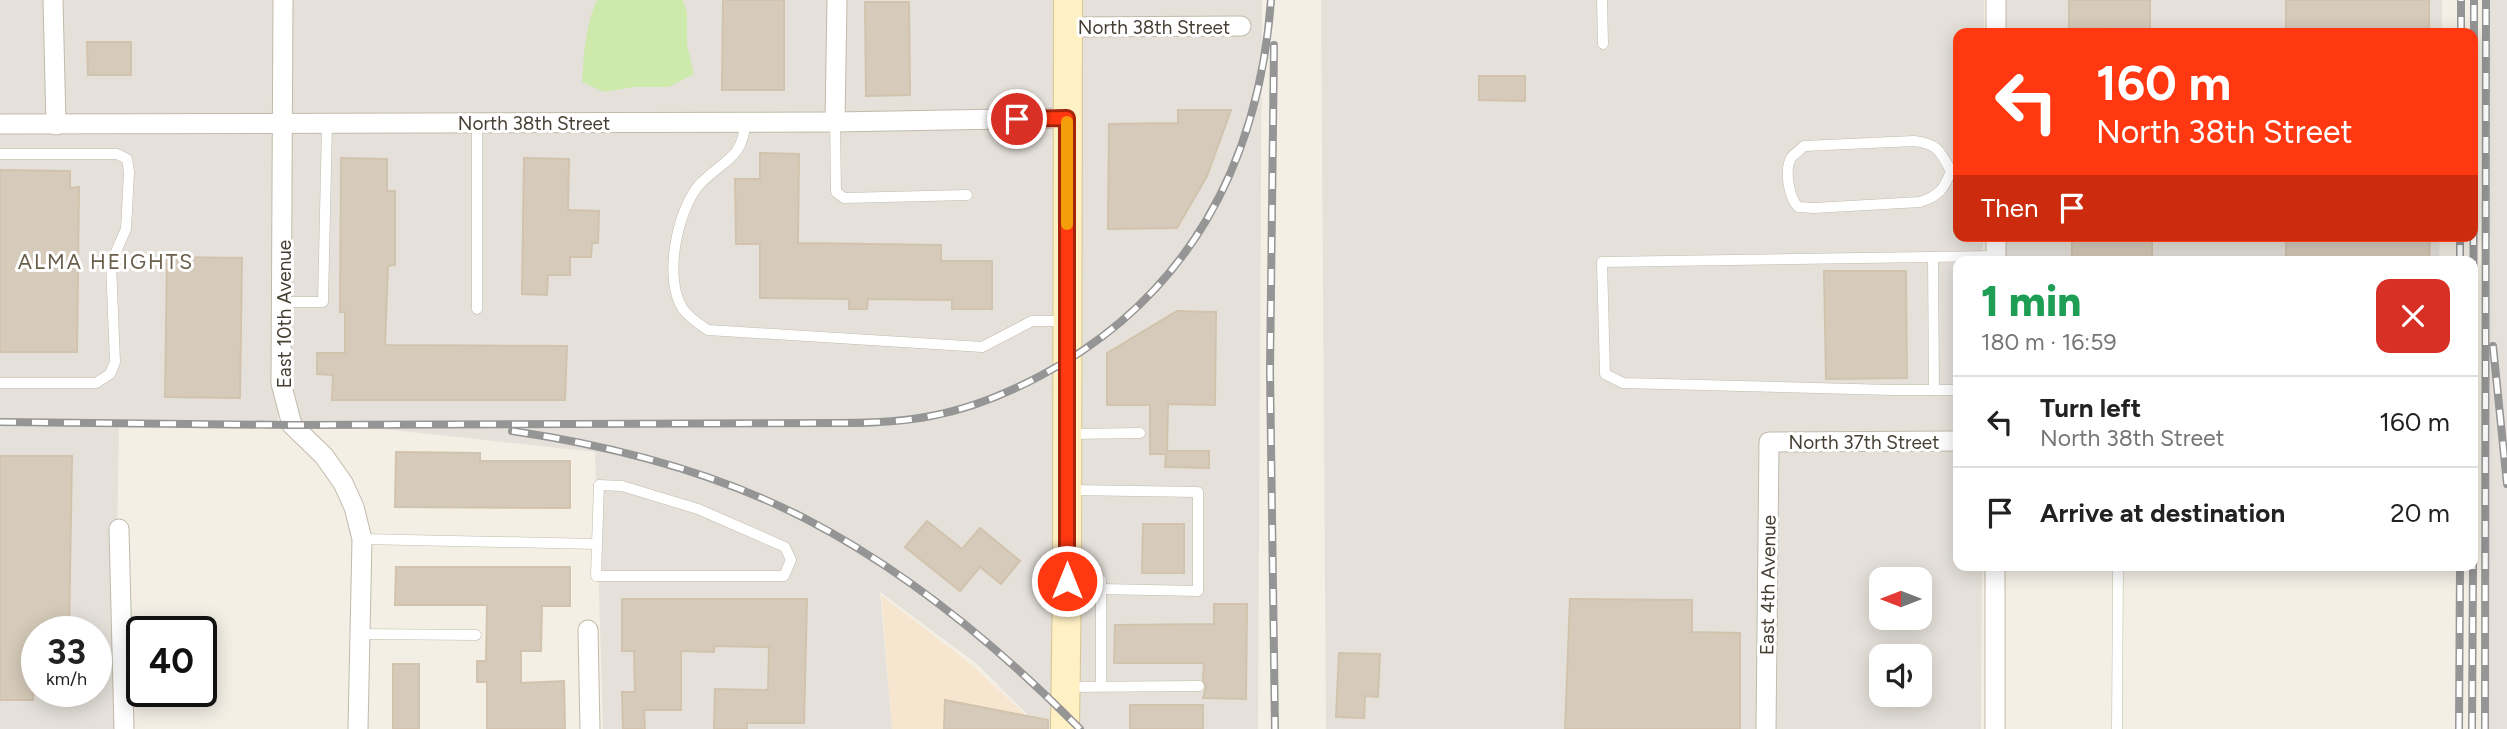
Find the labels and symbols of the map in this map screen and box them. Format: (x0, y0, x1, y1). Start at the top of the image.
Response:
street label: North 38th Street (1078, 16, 1230, 39)
pin (987, 89, 1047, 149)
street label: North 38th Street (458, 112, 610, 135)
street label: East 10th Avenue (273, 240, 296, 388)
district label: ALMA HEIGHTS (18, 249, 194, 274)
street label: North 37th Street (1789, 431, 1939, 454)
street label: East 4th Avenue (1755, 515, 1781, 655)
position arrow (1030, 544, 1104, 618)
north arrow (1869, 567, 1932, 630)
speed limit sign: 40 (126, 616, 217, 707)

